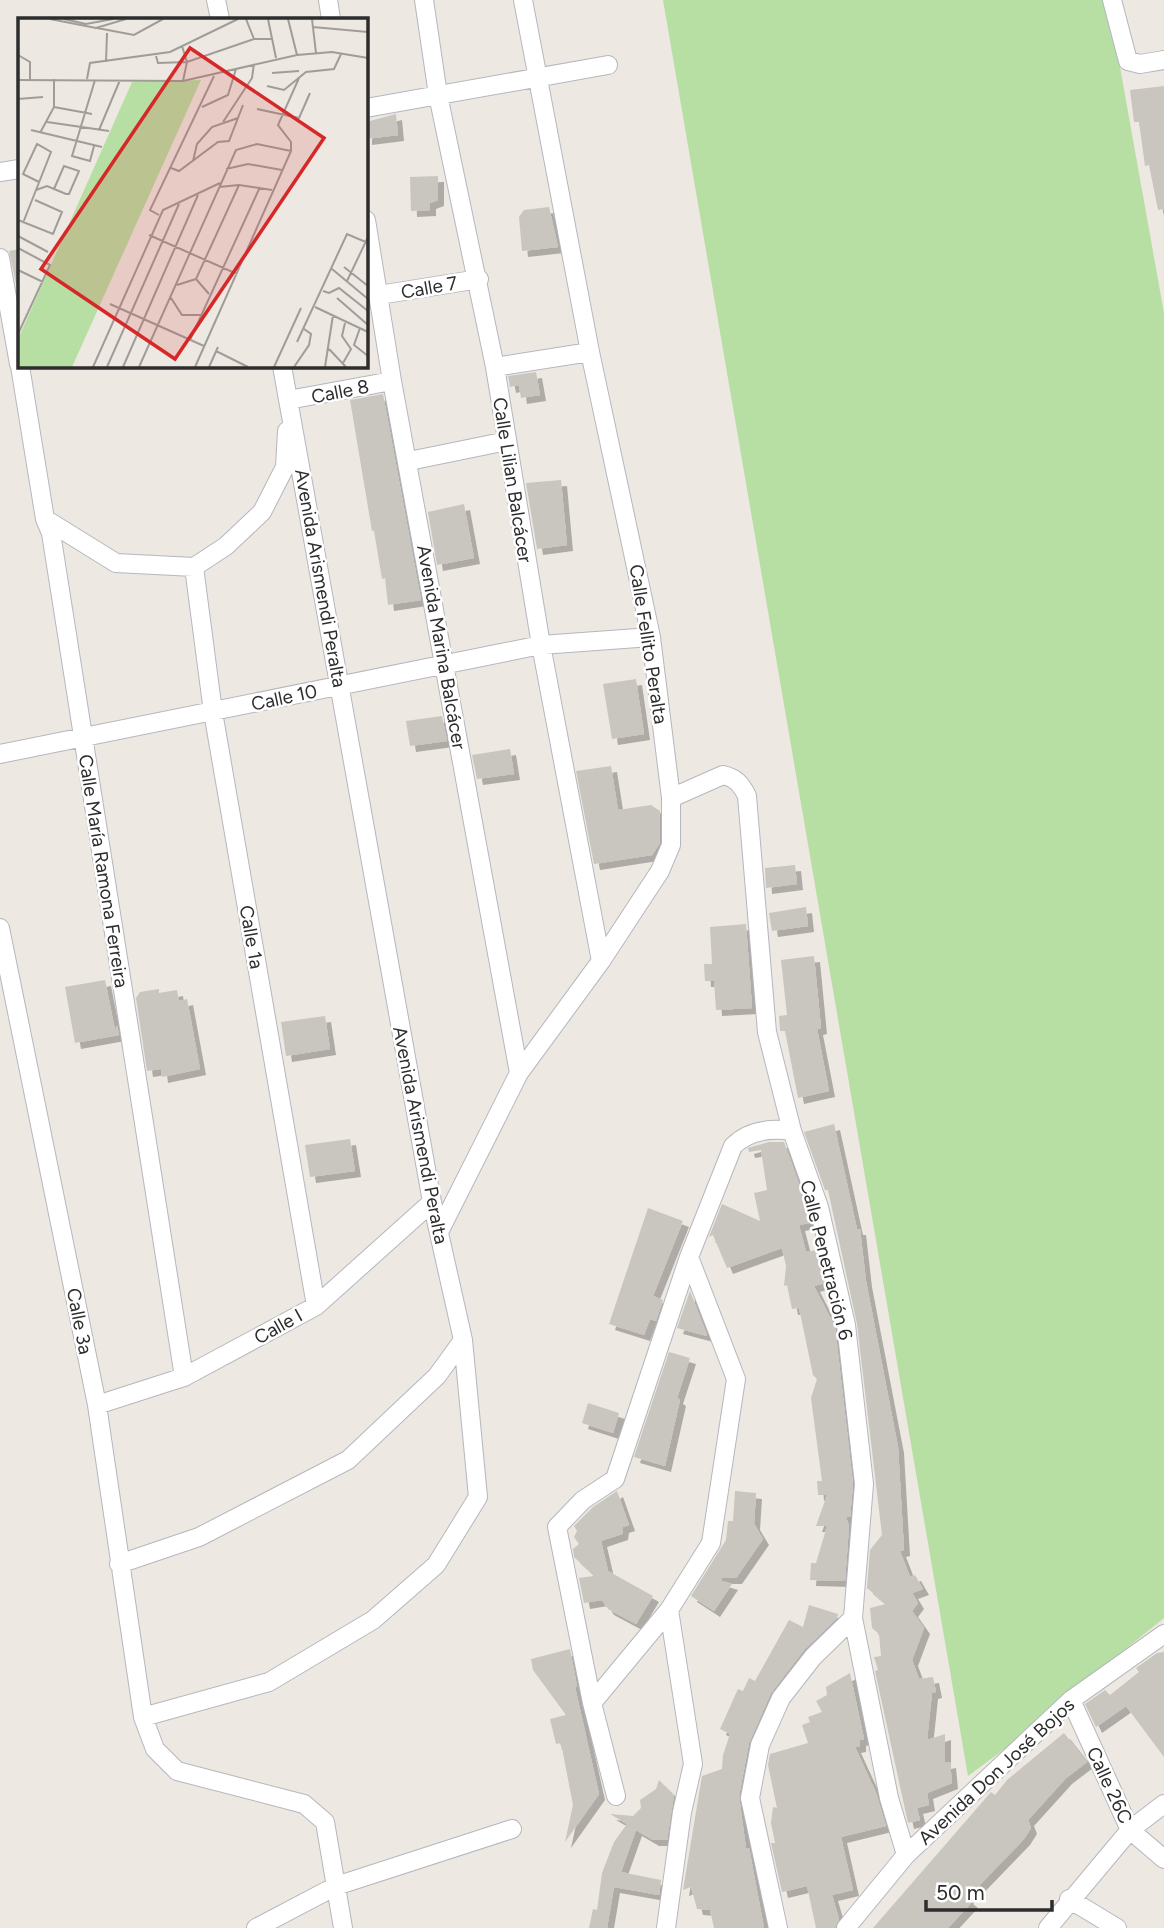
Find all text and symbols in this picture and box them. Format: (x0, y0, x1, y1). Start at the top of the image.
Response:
inset map (18, 18, 368, 368)
street label: Calle 7 (399, 271, 459, 304)
street label: Calle 8 (309, 375, 371, 408)
street label: Calle Lilian Balcácer (488, 396, 537, 565)
street label: Avenida Arismendi Peralta (290, 467, 351, 689)
street label: Avenida Marina Balcácer (412, 543, 471, 752)
street label: Calle Fellito Peralta (625, 563, 672, 726)
street label: Calle 10 (249, 679, 319, 716)
street label: Calle María Ramona Ferreira (74, 753, 133, 989)
street label: Calle 1a (235, 903, 268, 971)
street label: Avenida Arismendi Peralta (388, 1024, 453, 1246)
street label: Calle Penetración 6 (796, 1178, 858, 1343)
street label: Calle 3a (62, 1286, 97, 1356)
street label: Calle I (250, 1304, 307, 1349)
street label: Avenida Don José Bojos (914, 1693, 1079, 1850)
street label: Calle 26C (1082, 1743, 1137, 1827)
scale bar (926, 1868, 1052, 1912)
text: 50 m (936, 1880, 985, 1905)

